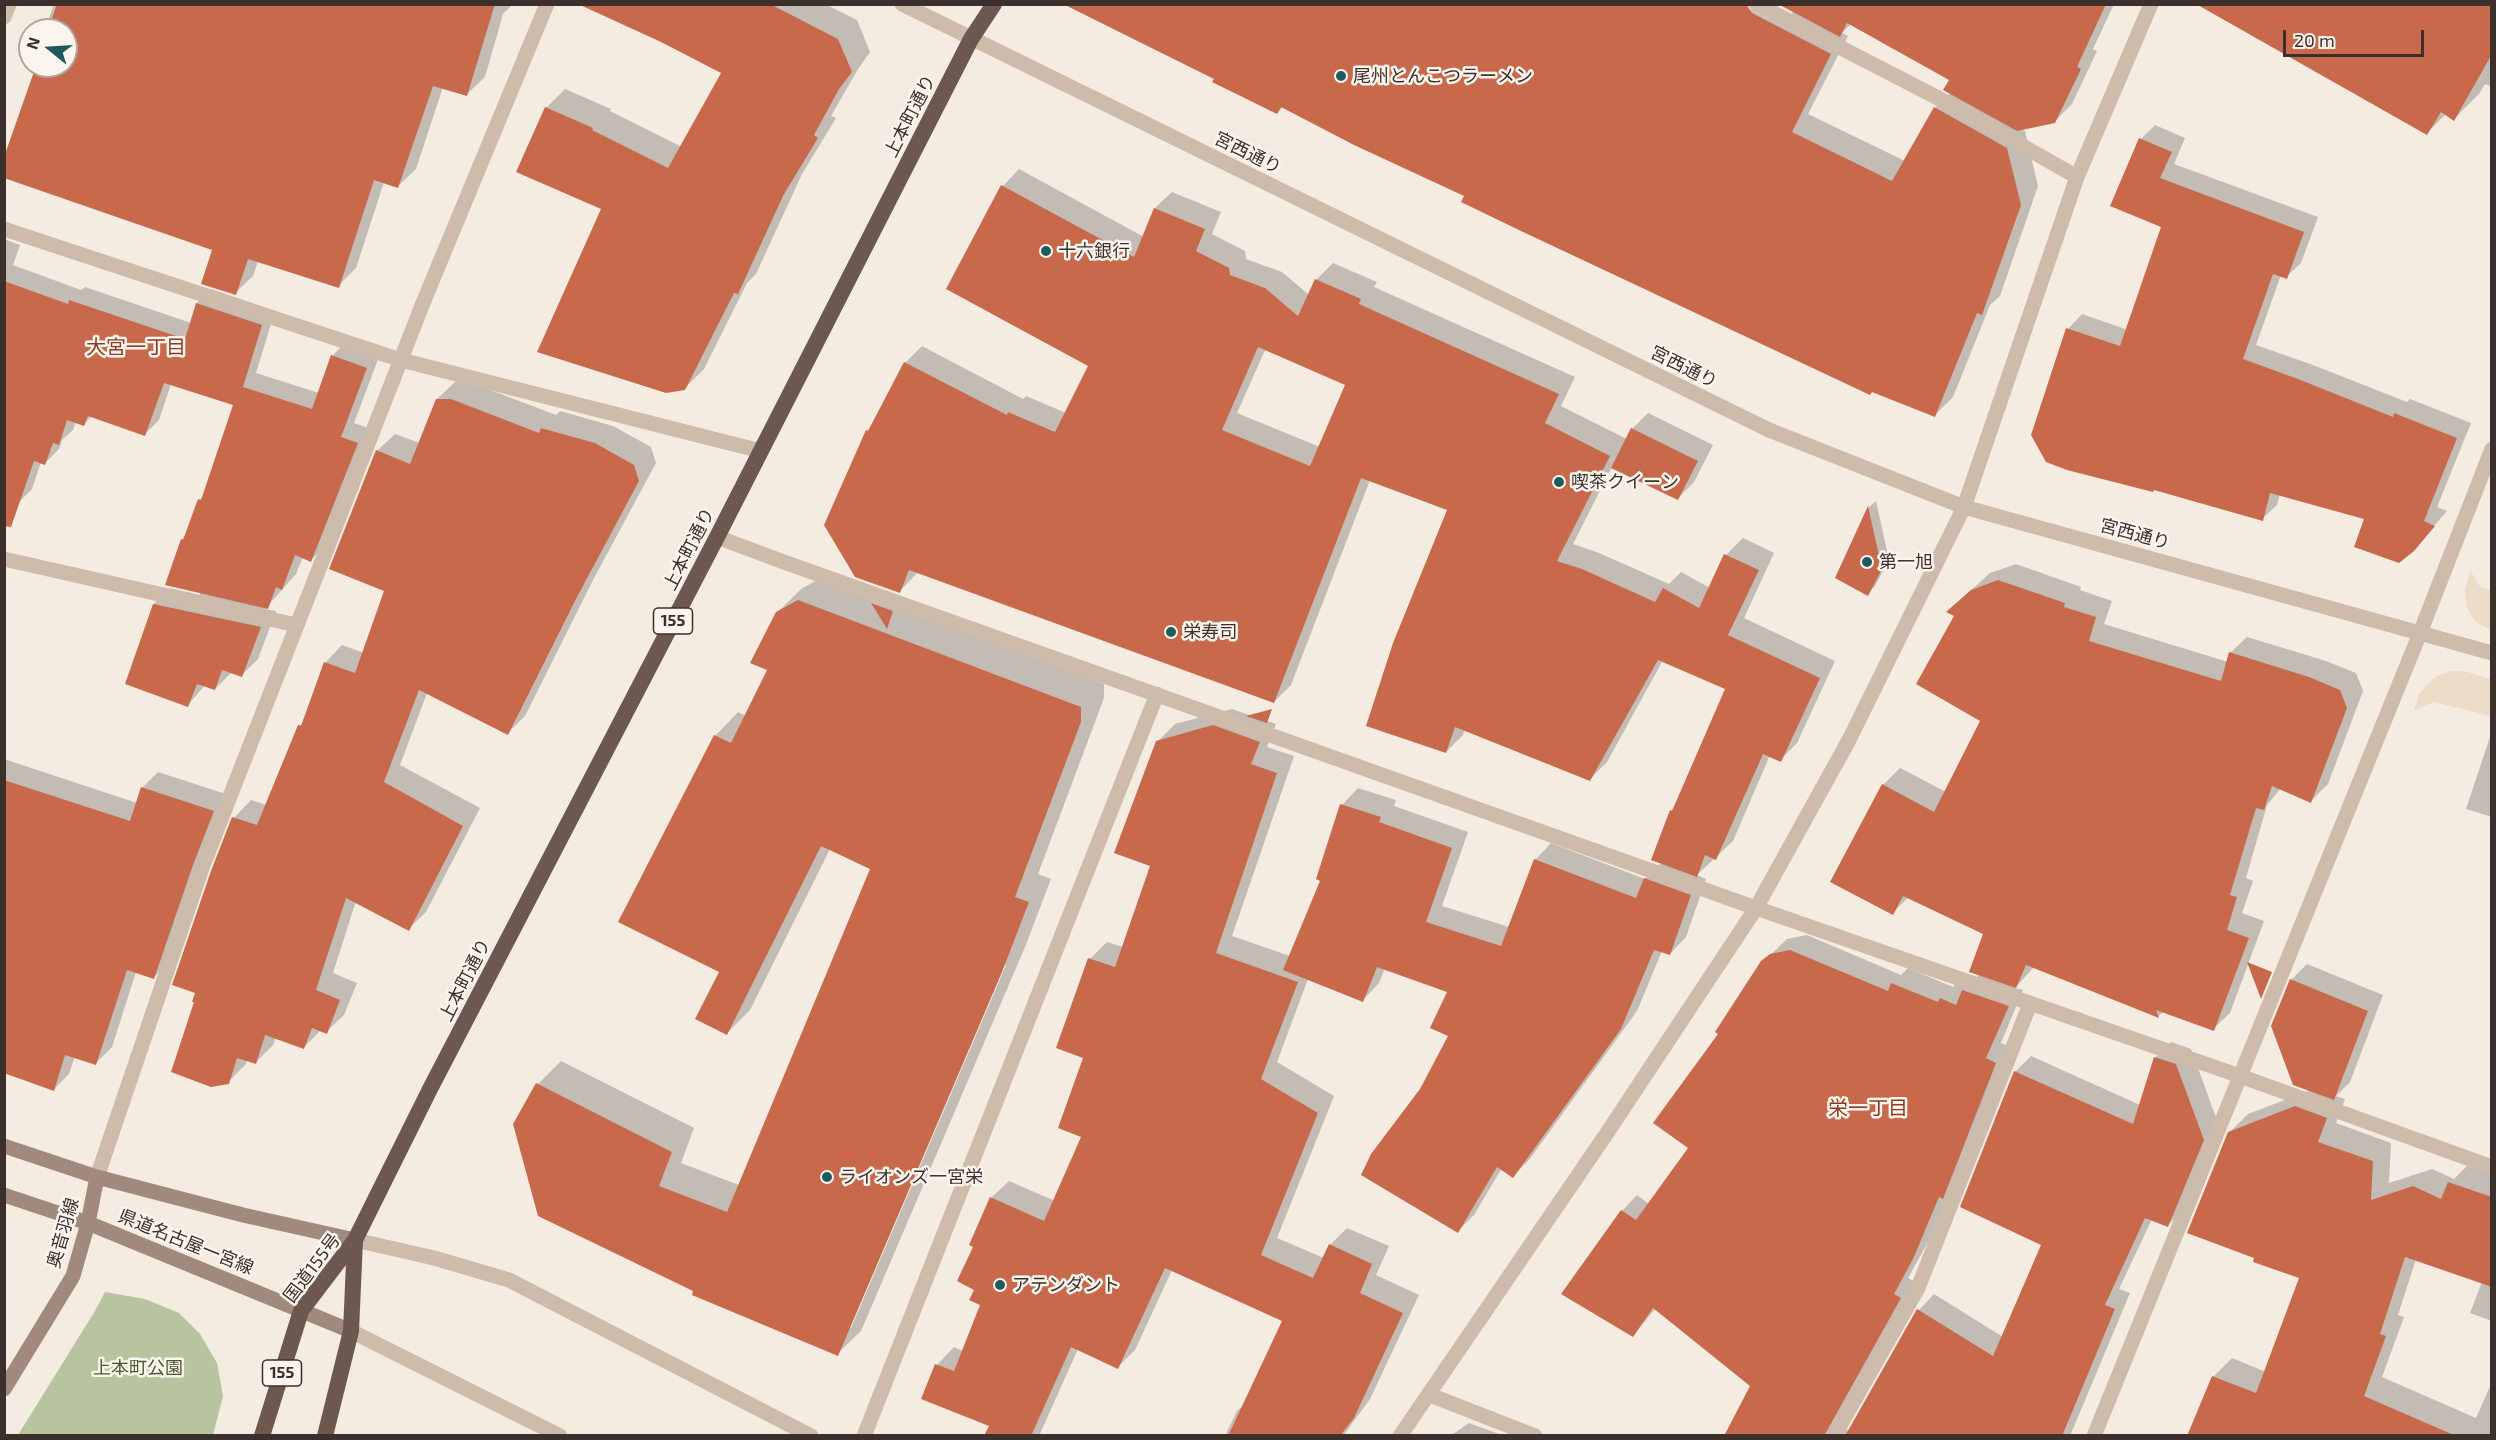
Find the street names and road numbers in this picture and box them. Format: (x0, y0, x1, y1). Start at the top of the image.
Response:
street label: 上本町通り (880, 71, 940, 161)
street label: 宮西通り (1211, 128, 1285, 178)
street label: 宮西通り (1647, 342, 1721, 392)
street label: 上本町通り (659, 504, 719, 594)
street label: 宮西通り (2097, 514, 2173, 554)
road number: 155 (654, 608, 692, 634)
street label: 上本町通り (435, 935, 495, 1025)
street label: 奥音羽線 (43, 1195, 83, 1271)
street label: 県道名古屋一宮線 (115, 1205, 257, 1279)
street label: 国道155号 (279, 1229, 345, 1307)
road number: 155 (262, 1360, 302, 1386)

